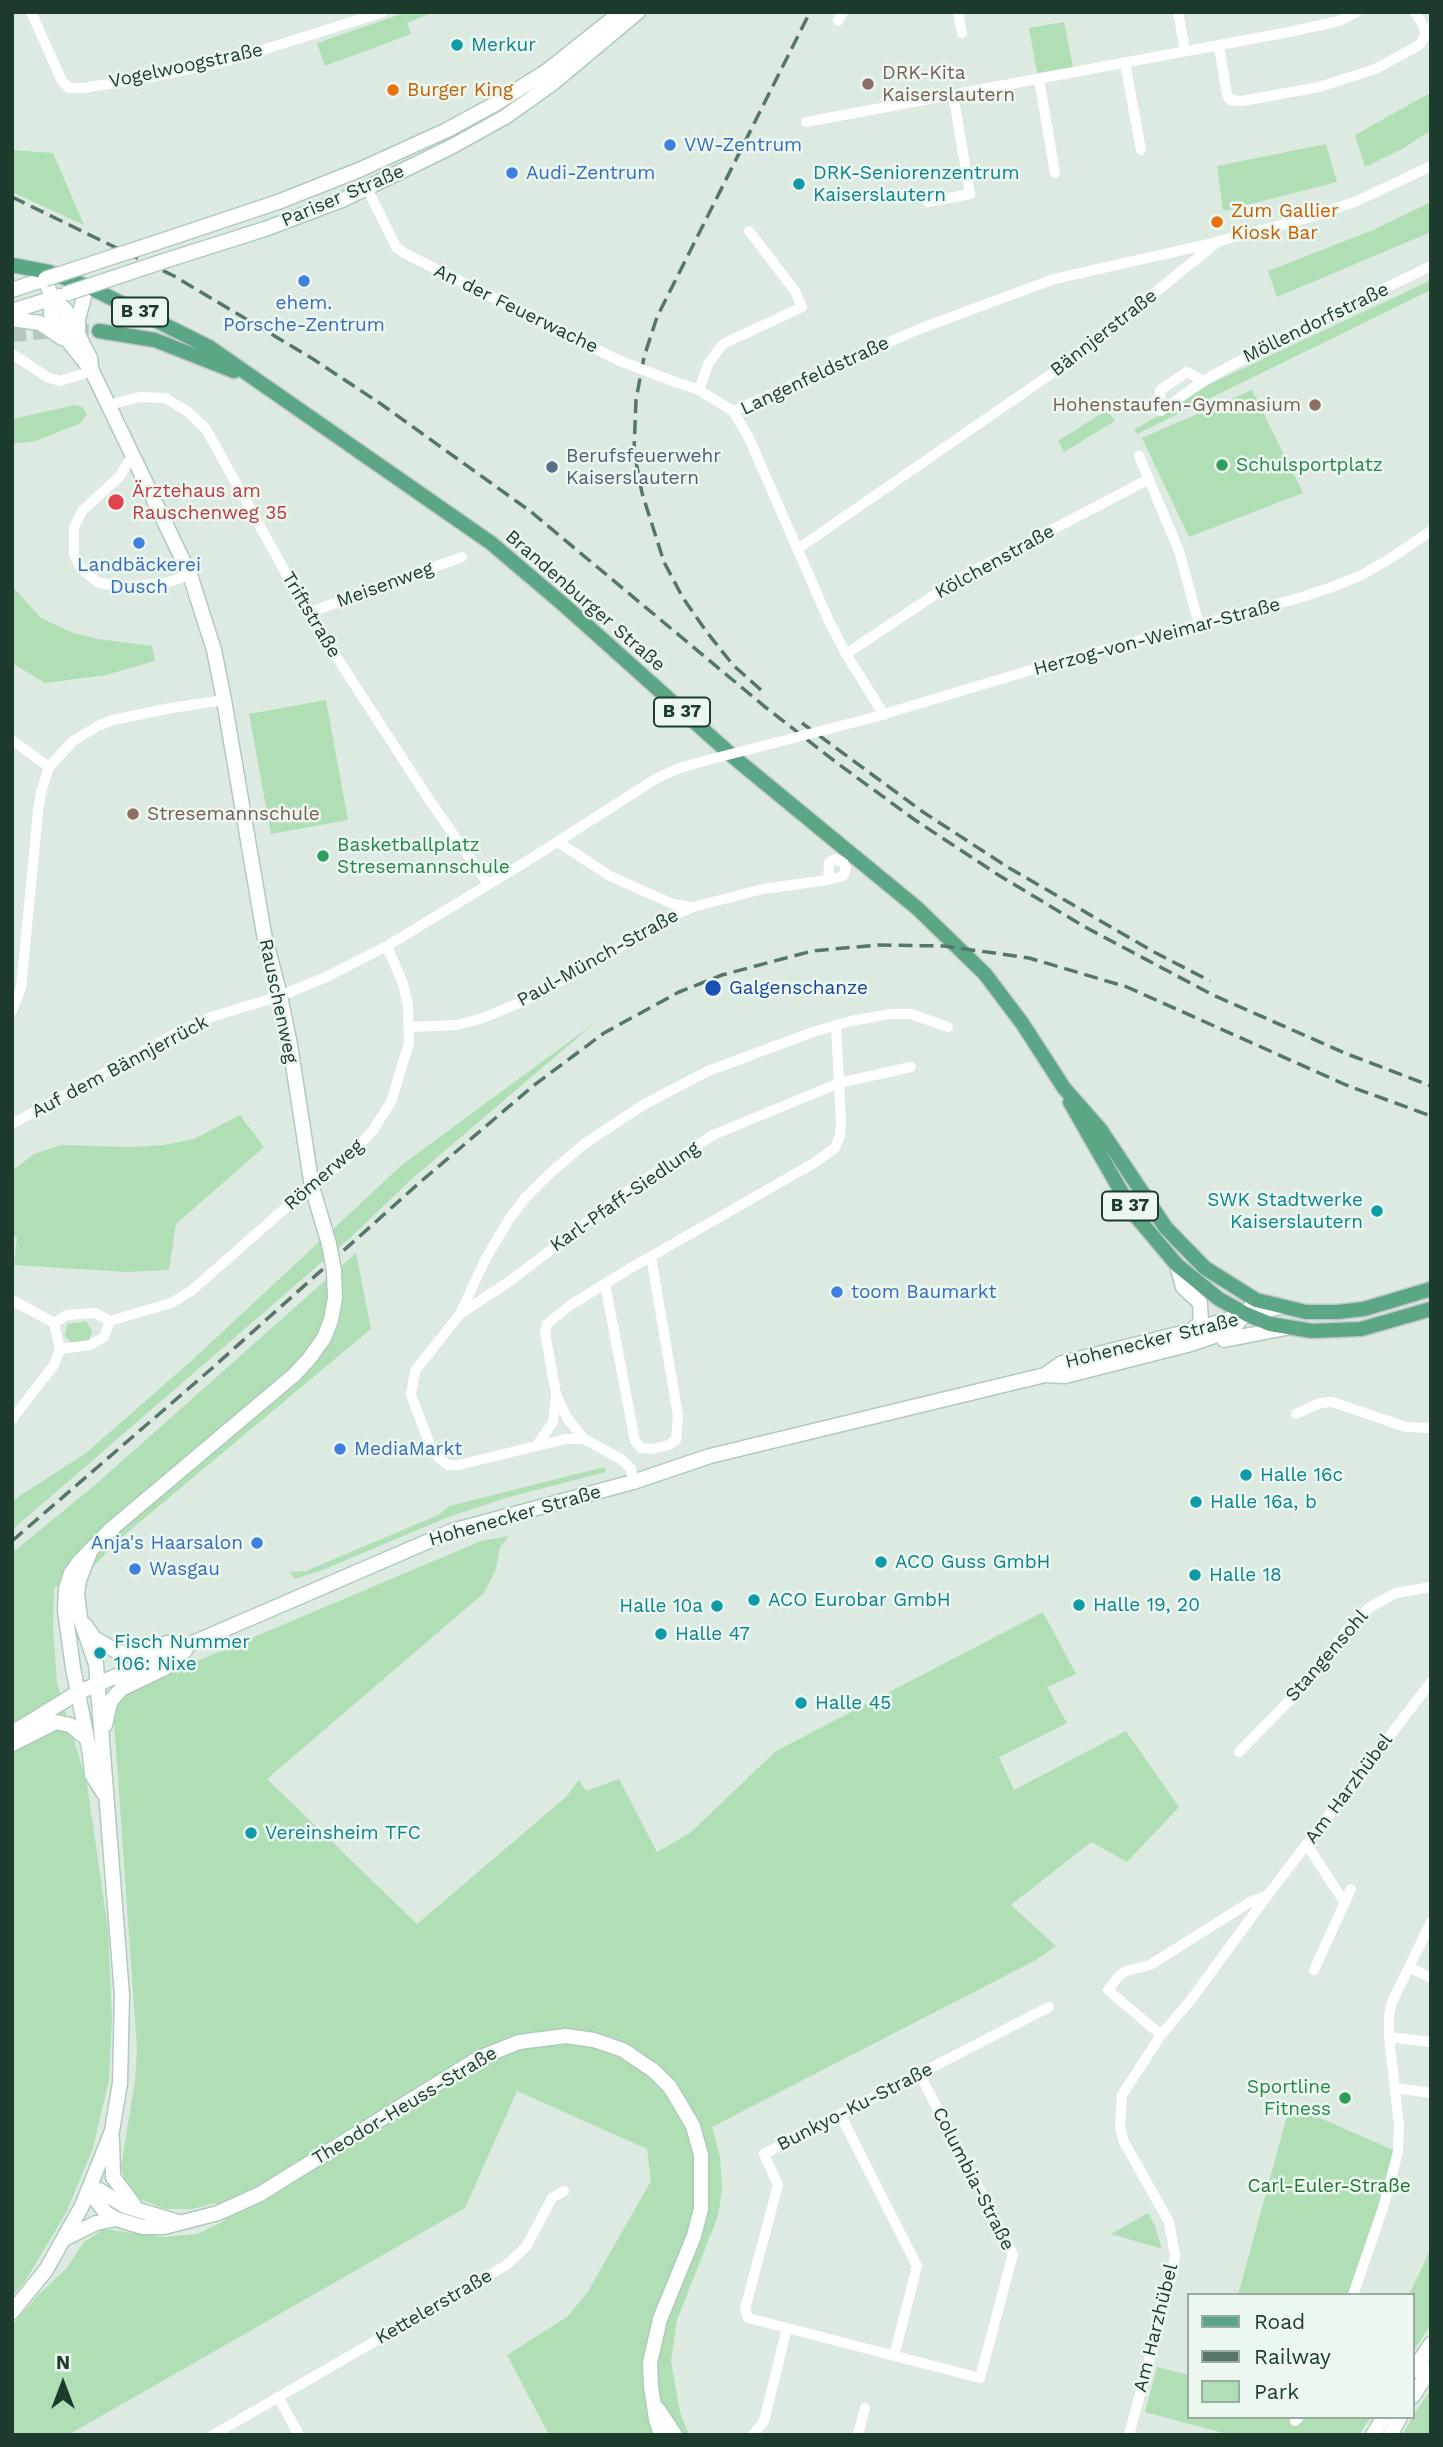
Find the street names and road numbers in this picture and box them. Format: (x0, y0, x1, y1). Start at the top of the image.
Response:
street label: Vogelwoogstraße (107, 39, 265, 93)
street label: Pariser Straße (278, 160, 408, 232)
street label: An der Feuerwache (430, 259, 602, 359)
street label: Möllendorfstraße (1239, 278, 1393, 368)
street label: Bännjerstraße (1046, 284, 1162, 382)
road number: B 37 (112, 298, 168, 326)
street label: Langenfeldstraße (737, 332, 893, 420)
street label: Kölchenstraße (931, 520, 1059, 604)
street label: Brandenburger Straße (500, 525, 670, 677)
street label: Meisenweg (333, 557, 437, 613)
street label: Triftstraße (276, 568, 346, 662)
street label: Herzog-von-Weimar-Straße (1031, 593, 1283, 681)
road number: B 37 (654, 698, 710, 726)
street label: Paul-Münch-Straße (513, 904, 683, 1012)
street label: Rauschenweg (254, 937, 302, 1065)
street label: Auf dem Bännjerrück (28, 1011, 212, 1123)
street label: Römerweg (280, 1135, 368, 1215)
street label: Karl-Pfaff-Siedlung (546, 1137, 704, 1257)
road number: B 37 (1102, 1191, 1158, 1220)
street label: Hohenecker Straße (1063, 1308, 1241, 1374)
street label: Hohenecker Straße (426, 1481, 604, 1551)
street label: Stangensohl (1281, 1605, 1373, 1707)
street label: Am Harzhübel (1300, 1730, 1398, 1848)
street label: Theodor-Heuss-Straße (309, 2042, 501, 2170)
street label: Bunkyo-Ku-Straße (773, 2058, 937, 2156)
street label: Columbia-Straße (927, 2104, 1019, 2254)
street label: Am Harzhübel (1129, 2261, 1183, 2395)
street label: Kettelerstraße (372, 2264, 496, 2350)

